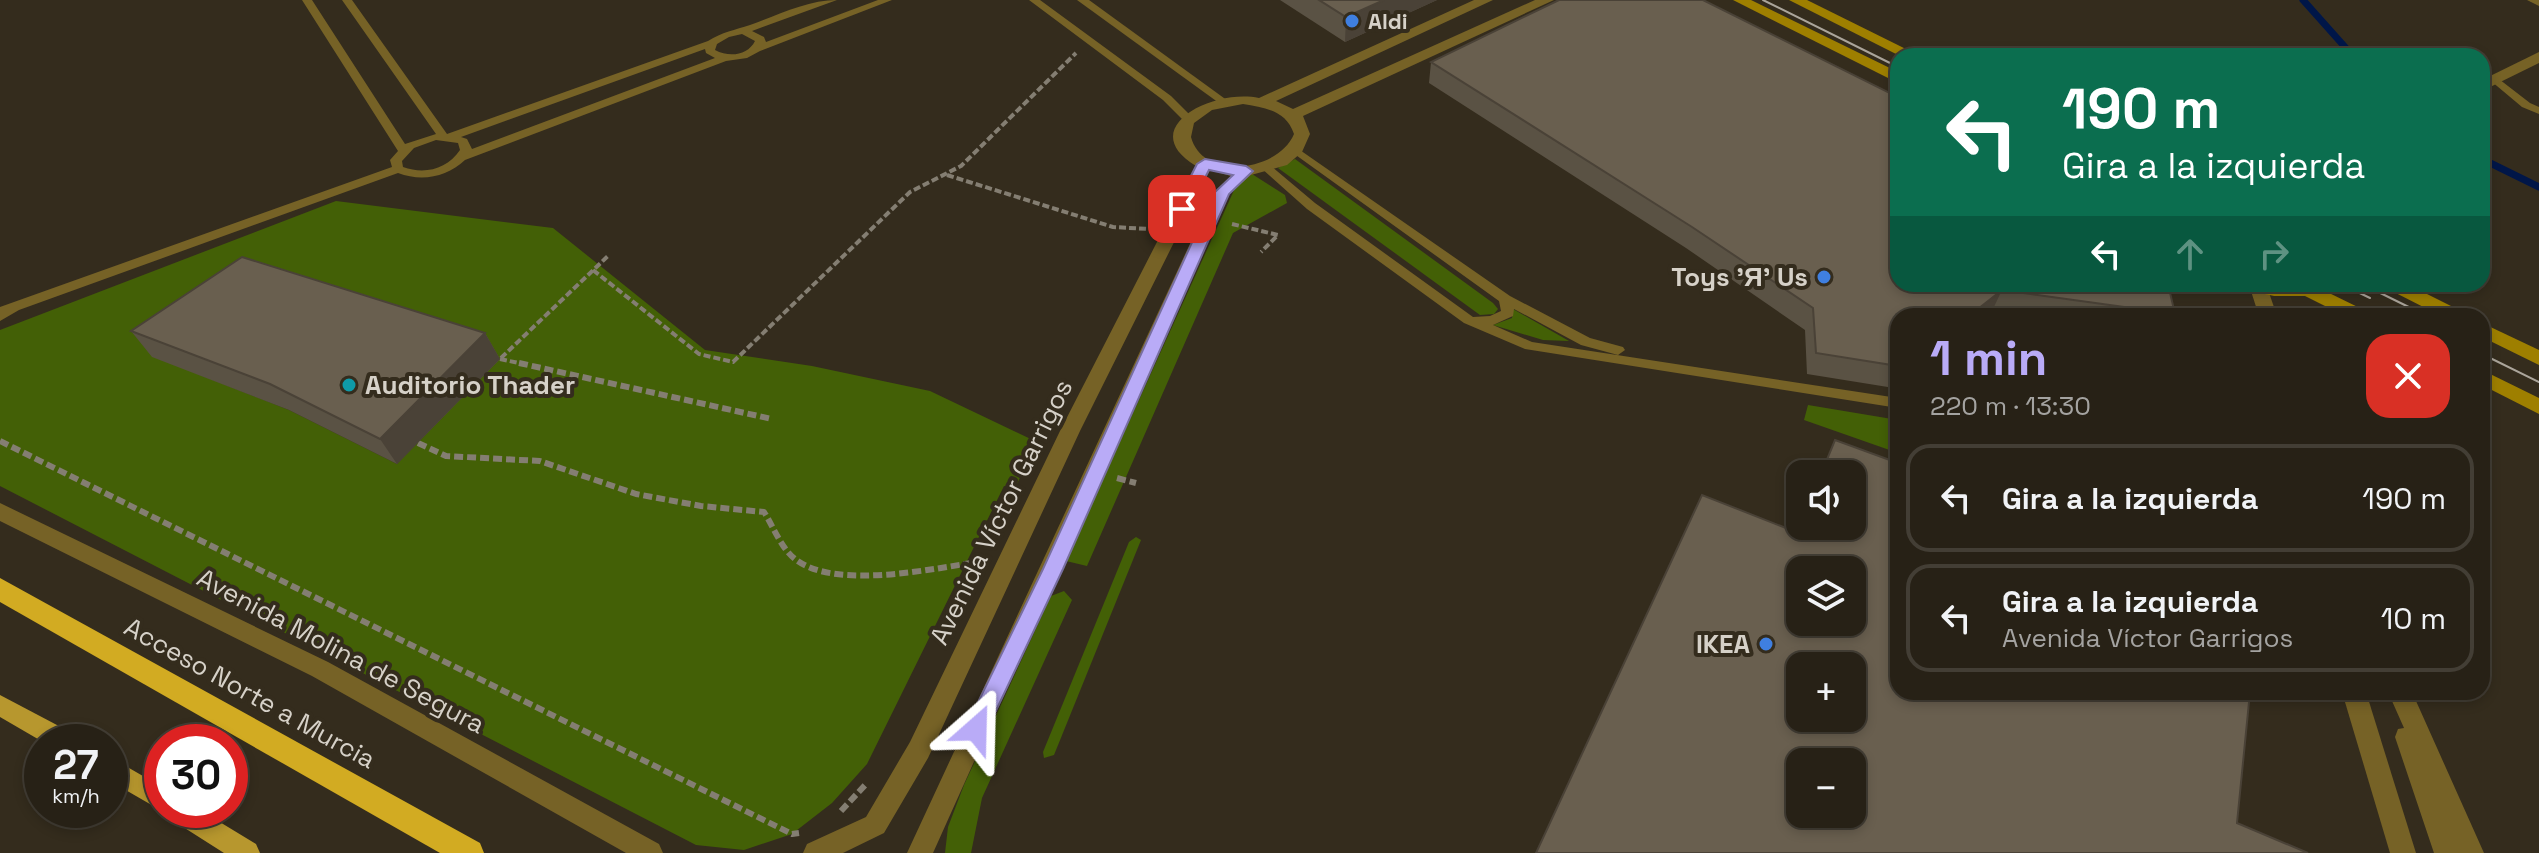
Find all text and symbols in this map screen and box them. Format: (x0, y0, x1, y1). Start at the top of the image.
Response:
place label: Aldi (1368, 7, 1408, 35)
marker: Aldi (1343, 12, 1361, 30)
text: 190 m (2062, 73, 2220, 144)
icon: left (1930, 80, 2034, 184)
text: Gira a la izquierda (2062, 143, 2365, 189)
pin (1148, 175, 1216, 243)
icon: arrive (1160, 187, 1204, 231)
icon: left (2084, 232, 2128, 276)
icon: ahead (2168, 232, 2212, 276)
icon: right (2252, 232, 2296, 276)
place label: Toys 'Я' Us (1671, 260, 1808, 294)
marker: Toys 'Я' Us (1815, 268, 1833, 286)
text: 1 min (1930, 328, 2047, 389)
button: close (2366, 334, 2450, 418)
place label: Auditorio Thader (365, 368, 575, 402)
street label: Avenida Víctor Garrigos (922, 374, 1080, 650)
marker: Auditorio Thader (340, 376, 358, 394)
text: 220 m · 13:30 (1930, 389, 2091, 423)
map controls (1786, 460, 1866, 828)
button: sound (1786, 460, 1866, 540)
icon: left (1934, 476, 1978, 520)
text: Gira a la izquierda (2002, 479, 2258, 518)
text: 190 m (2362, 479, 2446, 518)
button: layers (1786, 556, 1866, 636)
street label: Avenida Molina de Segura (191, 561, 491, 741)
text: Gira a la izquierda (2002, 582, 2258, 621)
icon: left (1934, 596, 1978, 640)
text: 10 m (2381, 599, 2446, 638)
street label: Acceso Norte a Murcia (118, 610, 382, 776)
text: Avenida Víctor Garrigos (2002, 621, 2293, 655)
place label: IKEA (1696, 627, 1751, 661)
marker: IKEA (1757, 635, 1775, 653)
button: + (1786, 652, 1866, 732)
position arrow (934, 687, 1018, 771)
speed limit sign: 30 (144, 724, 248, 828)
text: 27 (53, 740, 99, 791)
button: − (1786, 748, 1866, 828)
text: km/h (52, 783, 100, 809)

